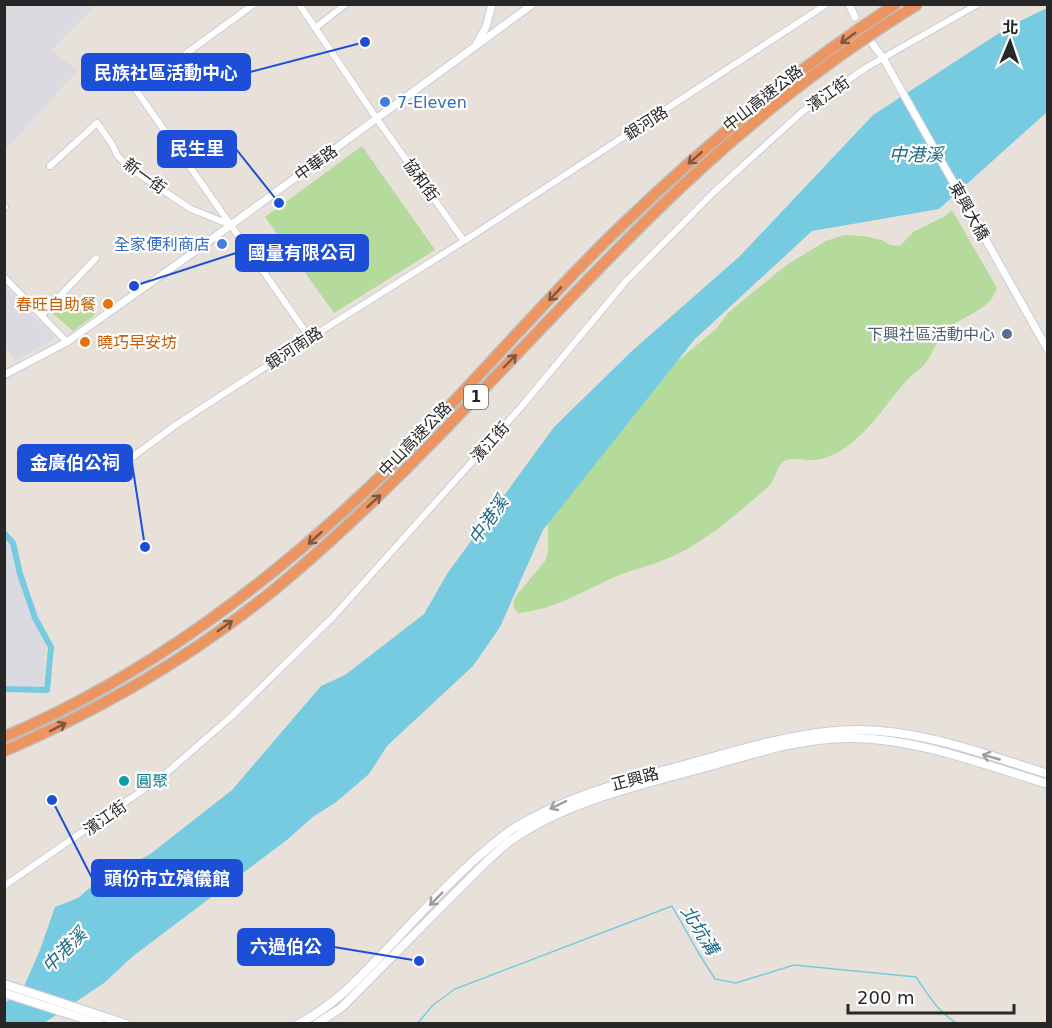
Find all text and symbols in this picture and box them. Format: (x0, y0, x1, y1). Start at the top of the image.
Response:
north arrow (980, 12, 1040, 72)
text: 北 (1002, 18, 1019, 37)
one-way arrow (840, 31, 856, 44)
callout: 民族社區活動中心 (82, 54, 250, 90)
street label: 中山高速公路 (719, 61, 807, 135)
text: 民族社區活動中心 (94, 62, 238, 83)
street label: 濱江街 (803, 72, 853, 116)
place label: 7-Eleven (397, 93, 467, 112)
marker: 7-Eleven (378, 95, 392, 109)
street label: 銀河路 (621, 102, 671, 144)
callout: 民生里 (158, 131, 236, 167)
text: 民生里 (170, 138, 224, 159)
street label: 中華路 (291, 141, 341, 185)
water label: 中港溪 (889, 144, 946, 165)
one-way arrow (688, 151, 703, 165)
street label: 新一街 (120, 154, 170, 198)
street label: 協和街 (399, 155, 443, 205)
street label: 東興大橋 (945, 178, 993, 244)
place label: 全家便利商店 (114, 235, 210, 254)
callout: 國量有限公司 (236, 235, 368, 271)
marker: 全家便利商店 (215, 237, 229, 251)
text: 國量有限公司 (248, 242, 356, 263)
one-way arrow (548, 286, 562, 301)
place label: 春旺自助餐 (16, 295, 96, 314)
marker: 春旺自助餐 (101, 297, 115, 311)
street label: 銀河南路 (262, 323, 326, 373)
place label: 下興社區活動中心 (867, 325, 995, 344)
marker: 下興社區活動中心 (1000, 327, 1014, 341)
place label: 曉巧早安坊 (97, 333, 177, 352)
marker: 曉巧早安坊 (78, 335, 92, 349)
one-way arrow (502, 354, 517, 369)
road number: 1 (464, 385, 488, 409)
street label: 中山高速公路 (375, 398, 455, 480)
street label: 濱江街 (467, 418, 513, 466)
callout: 金廣伯公祠 (18, 445, 132, 481)
text: 金廣伯公祠 (30, 452, 120, 473)
water label: 中港溪 (464, 489, 514, 548)
one-way arrow (366, 494, 381, 508)
one-way arrow (308, 530, 323, 544)
one-way arrow (216, 620, 232, 632)
one-way arrow (48, 721, 66, 732)
one-way arrow (982, 751, 1001, 762)
street label: 正興路 (609, 764, 661, 794)
place label: 圓聚 (136, 772, 168, 791)
marker: 圓聚 (117, 774, 131, 788)
street label: 濱江街 (80, 796, 130, 840)
one-way arrow (549, 799, 567, 811)
callout: 頭份市立殯儀館 (92, 860, 242, 896)
text: 頭份市立殯儀館 (104, 868, 230, 889)
one-way arrow (429, 891, 444, 906)
water label: 北坑溝 (677, 902, 725, 961)
water label: 中港溪 (37, 921, 93, 977)
callout: 六過伯公 (238, 929, 334, 965)
text: 六過伯公 (250, 936, 322, 957)
scale bar (848, 977, 1014, 1015)
text: 200 m (857, 987, 915, 1008)

